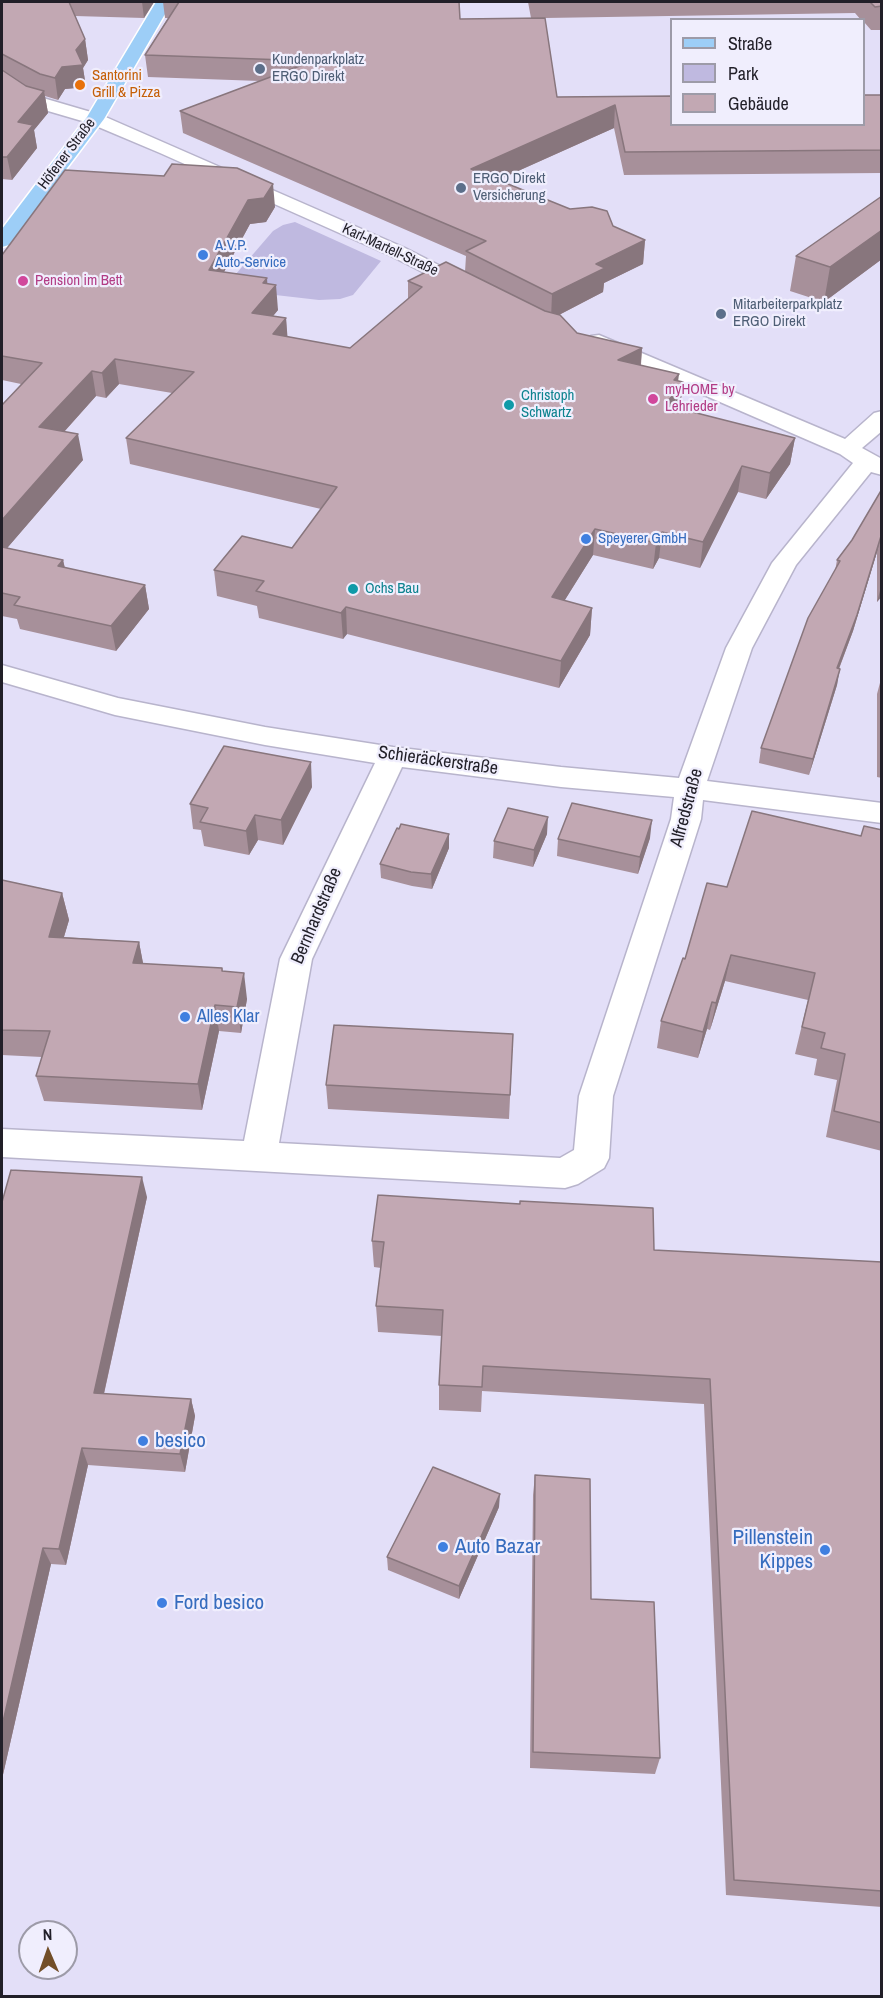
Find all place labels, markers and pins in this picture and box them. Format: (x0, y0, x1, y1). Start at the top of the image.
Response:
place label: Kundenparkplatz ERGO Direkt (272, 51, 364, 86)
marker: Kundenparkplatz ERGO Direkt (253, 62, 267, 76)
place label: Santorini Grill & Pizza (92, 67, 160, 102)
marker: Santorini Grill & Pizza (73, 78, 87, 92)
place label: ERGO Direkt Versicherung (473, 170, 545, 205)
marker: ERGO Direkt Versicherung (454, 181, 468, 195)
place label: A.V.P. Auto-Service (215, 237, 286, 272)
marker: A.V.P. Auto-Service (196, 248, 210, 262)
place label: Pension im Bett (35, 272, 123, 290)
marker: Pension im Bett (16, 274, 30, 288)
place label: Mitarbeiterparkplatz ERGO Direkt (733, 296, 842, 331)
marker: Mitarbeiterparkplatz ERGO Direkt (714, 307, 728, 321)
place label: myHOME by Lehrieder (665, 381, 735, 416)
place label: Christoph Schwartz (521, 387, 574, 422)
marker: myHOME by Lehrieder (646, 392, 660, 406)
marker: Christoph Schwartz (502, 398, 516, 412)
place label: Speyerer GmbH (598, 530, 687, 548)
marker: Speyerer GmbH (579, 532, 593, 546)
place label: Ochs Bau (365, 580, 419, 598)
marker: Ochs Bau (346, 582, 360, 596)
place label: Alles Klar (197, 1006, 259, 1028)
marker: Alles Klar (178, 1010, 192, 1024)
place label: besico (155, 1428, 206, 1454)
marker: besico (136, 1434, 150, 1448)
place label: Pillenstein Kippes (733, 1525, 813, 1575)
place label: Auto Bazar (455, 1534, 540, 1560)
marker: Auto Bazar (436, 1540, 450, 1554)
marker: Pillenstein Kippes (818, 1543, 832, 1557)
place label: Ford besico (174, 1590, 264, 1616)
marker: Ford besico (155, 1596, 169, 1610)

